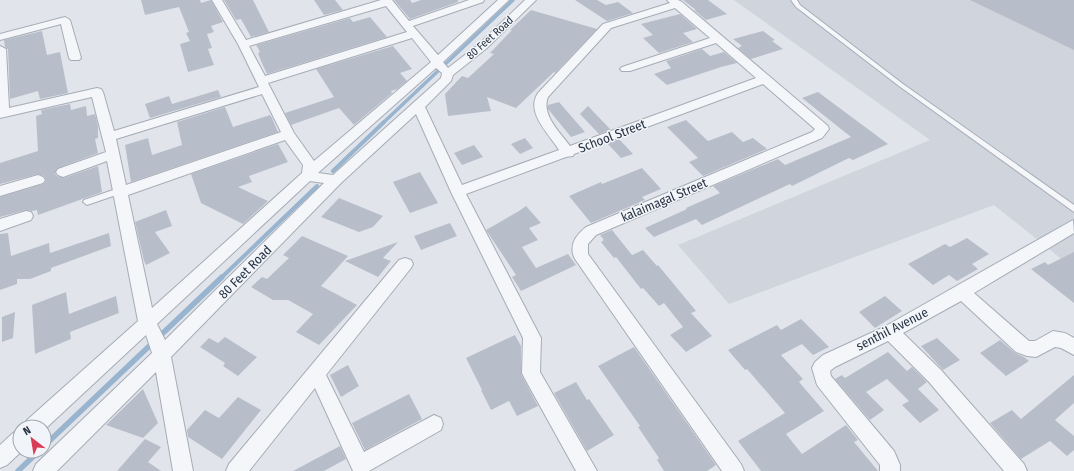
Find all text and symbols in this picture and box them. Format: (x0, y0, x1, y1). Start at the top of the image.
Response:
street label: 80 Feet Road (464, 14, 516, 62)
street label: School Street (576, 116, 649, 156)
street label: kalaimagal Street (619, 175, 710, 225)
street label: 80 Feet Road (215, 242, 275, 302)
street label: senthil Avenue (854, 304, 930, 354)
north arrow (12, 419, 52, 459)
text: N (21, 424, 33, 438)

